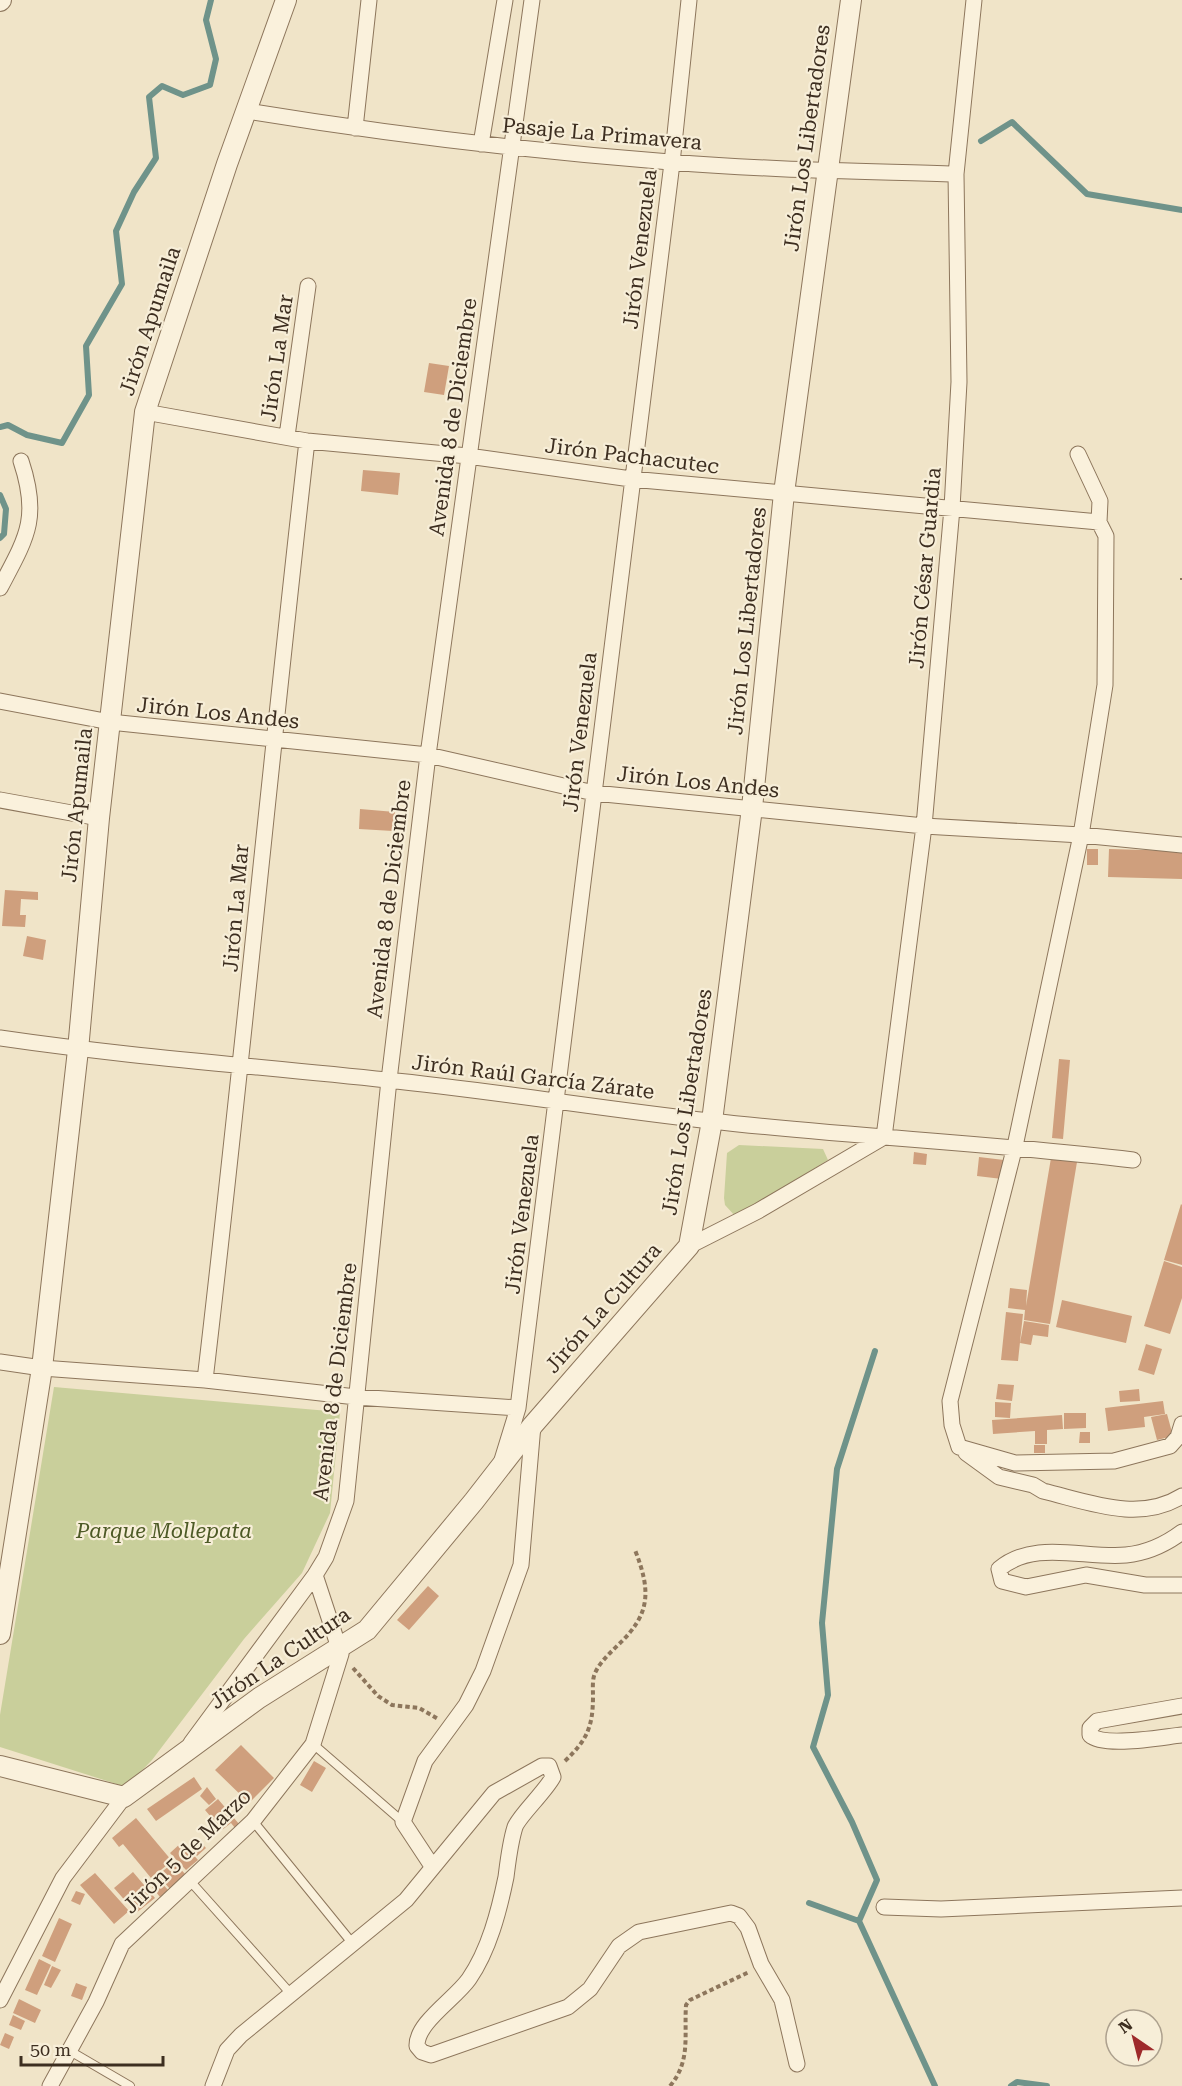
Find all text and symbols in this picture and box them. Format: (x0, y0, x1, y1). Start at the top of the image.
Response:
street label: Jirón Los Libertadores (779, 23, 835, 253)
street label: Pasaje La Primavera (501, 113, 704, 155)
street label: Jirón Venezuela (618, 167, 662, 330)
street label: Jirón Apumaila (115, 243, 186, 399)
street label: Jirón La Mar (256, 292, 298, 423)
street label: Avenida 8 de Diciembre (424, 296, 482, 538)
street label: Jirón Pachacutec (544, 433, 721, 479)
street label: Jirón César Guardia (904, 466, 946, 670)
street label: Jirón Los Libertadores (723, 506, 771, 736)
street label: Jirón Venezuela (558, 650, 602, 813)
street label: Jirón Los Andes (136, 693, 300, 733)
street label: Jirón Apumaila (57, 726, 97, 883)
street label: Jirón Los Andes (616, 762, 780, 802)
street label: Avenida 8 de Diciembre (362, 778, 416, 1020)
street label: Jirón La Mar (218, 843, 254, 973)
street label: Jirón Los Libertadores (657, 987, 717, 1217)
street label: Jirón Raúl García Zárate (410, 1050, 656, 1104)
street label: Jirón Venezuela (500, 1132, 544, 1295)
street label: Jirón La Cultura (540, 1238, 666, 1378)
street label: Avenida 8 de Diciembre (308, 1261, 362, 1503)
park label: Parque Mollepata (75, 1519, 252, 1543)
street label: Jirón La Cultura (205, 1602, 355, 1714)
street label: Jirón 5 de Marzo (118, 1784, 256, 1918)
north arrow (1104, 2008, 1164, 2068)
text: N (1115, 2015, 1136, 2037)
scale bar (21, 2029, 164, 2067)
text: 50 m (30, 2039, 71, 2060)

